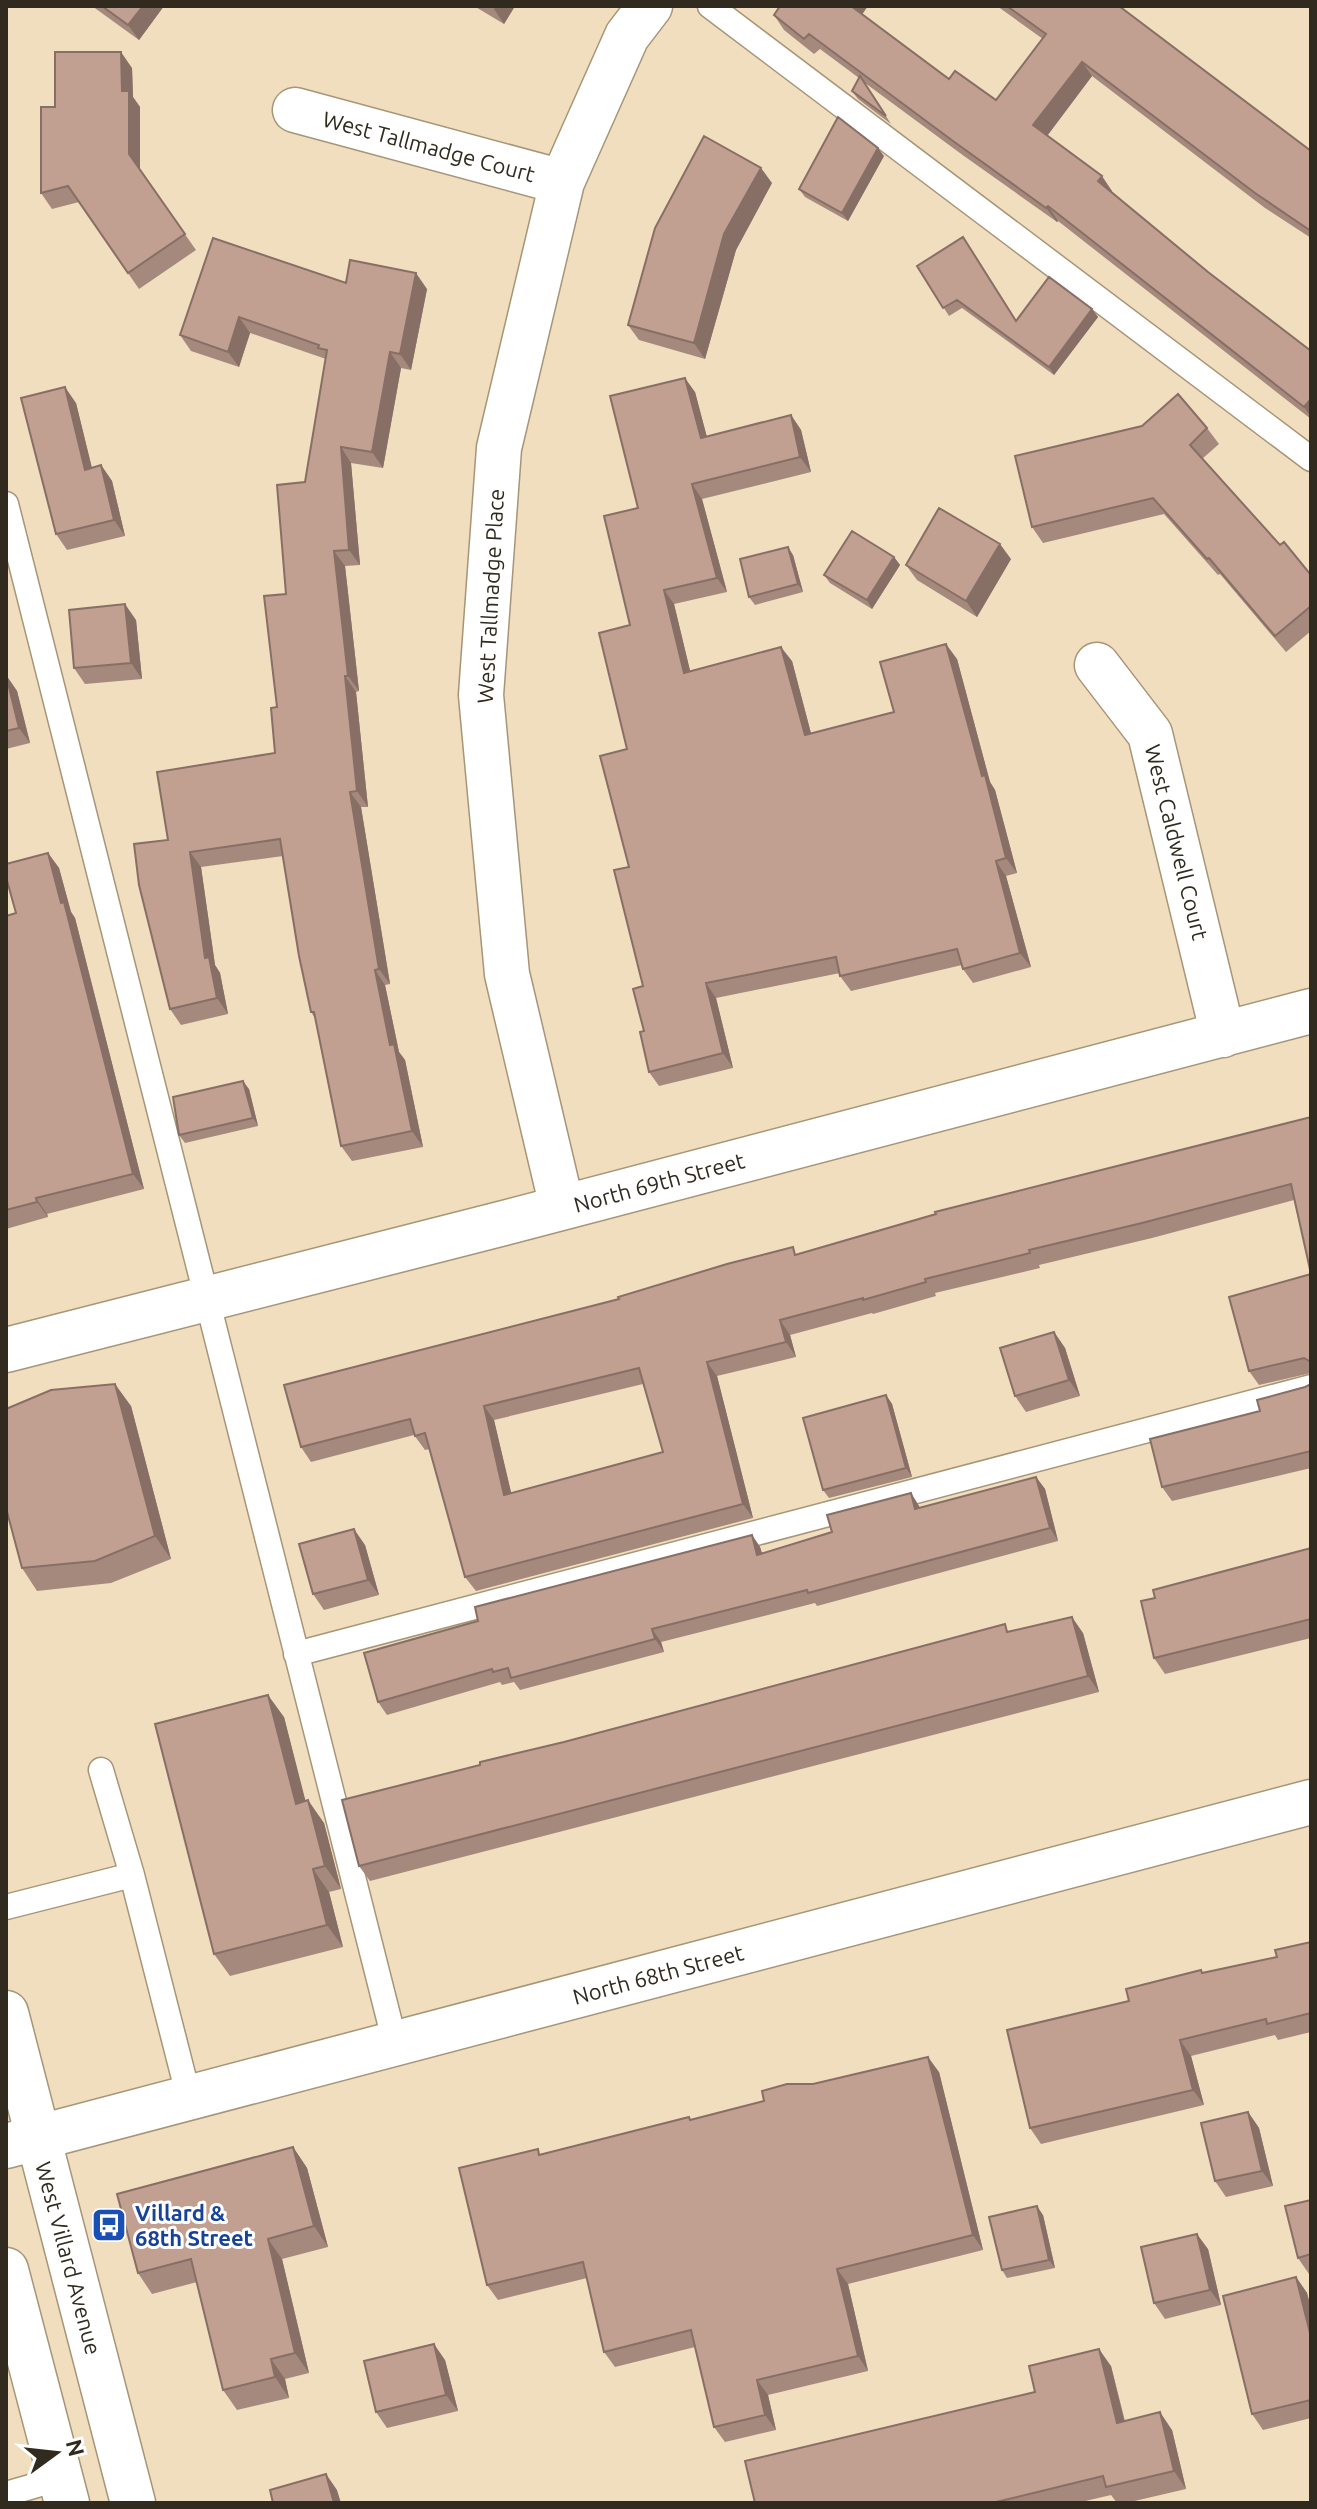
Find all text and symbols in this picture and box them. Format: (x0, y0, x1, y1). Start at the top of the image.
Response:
street label: West Tallmadge Court (320, 106, 538, 186)
street label: West Tallmadge Place (472, 488, 508, 704)
street label: West Caldwell Court (1141, 742, 1213, 943)
street label: North 69th Street (571, 1147, 747, 1217)
street label: North 68th Street (570, 1939, 746, 2009)
street label: West Villard Avenue (31, 2159, 107, 2357)
place label: Villard & 68th Street (135, 2200, 253, 2250)
bus stop icon: Villard & 68th Street (90, 2206, 128, 2244)
north arrow (16, 2413, 96, 2493)
text: N (62, 2437, 90, 2459)

